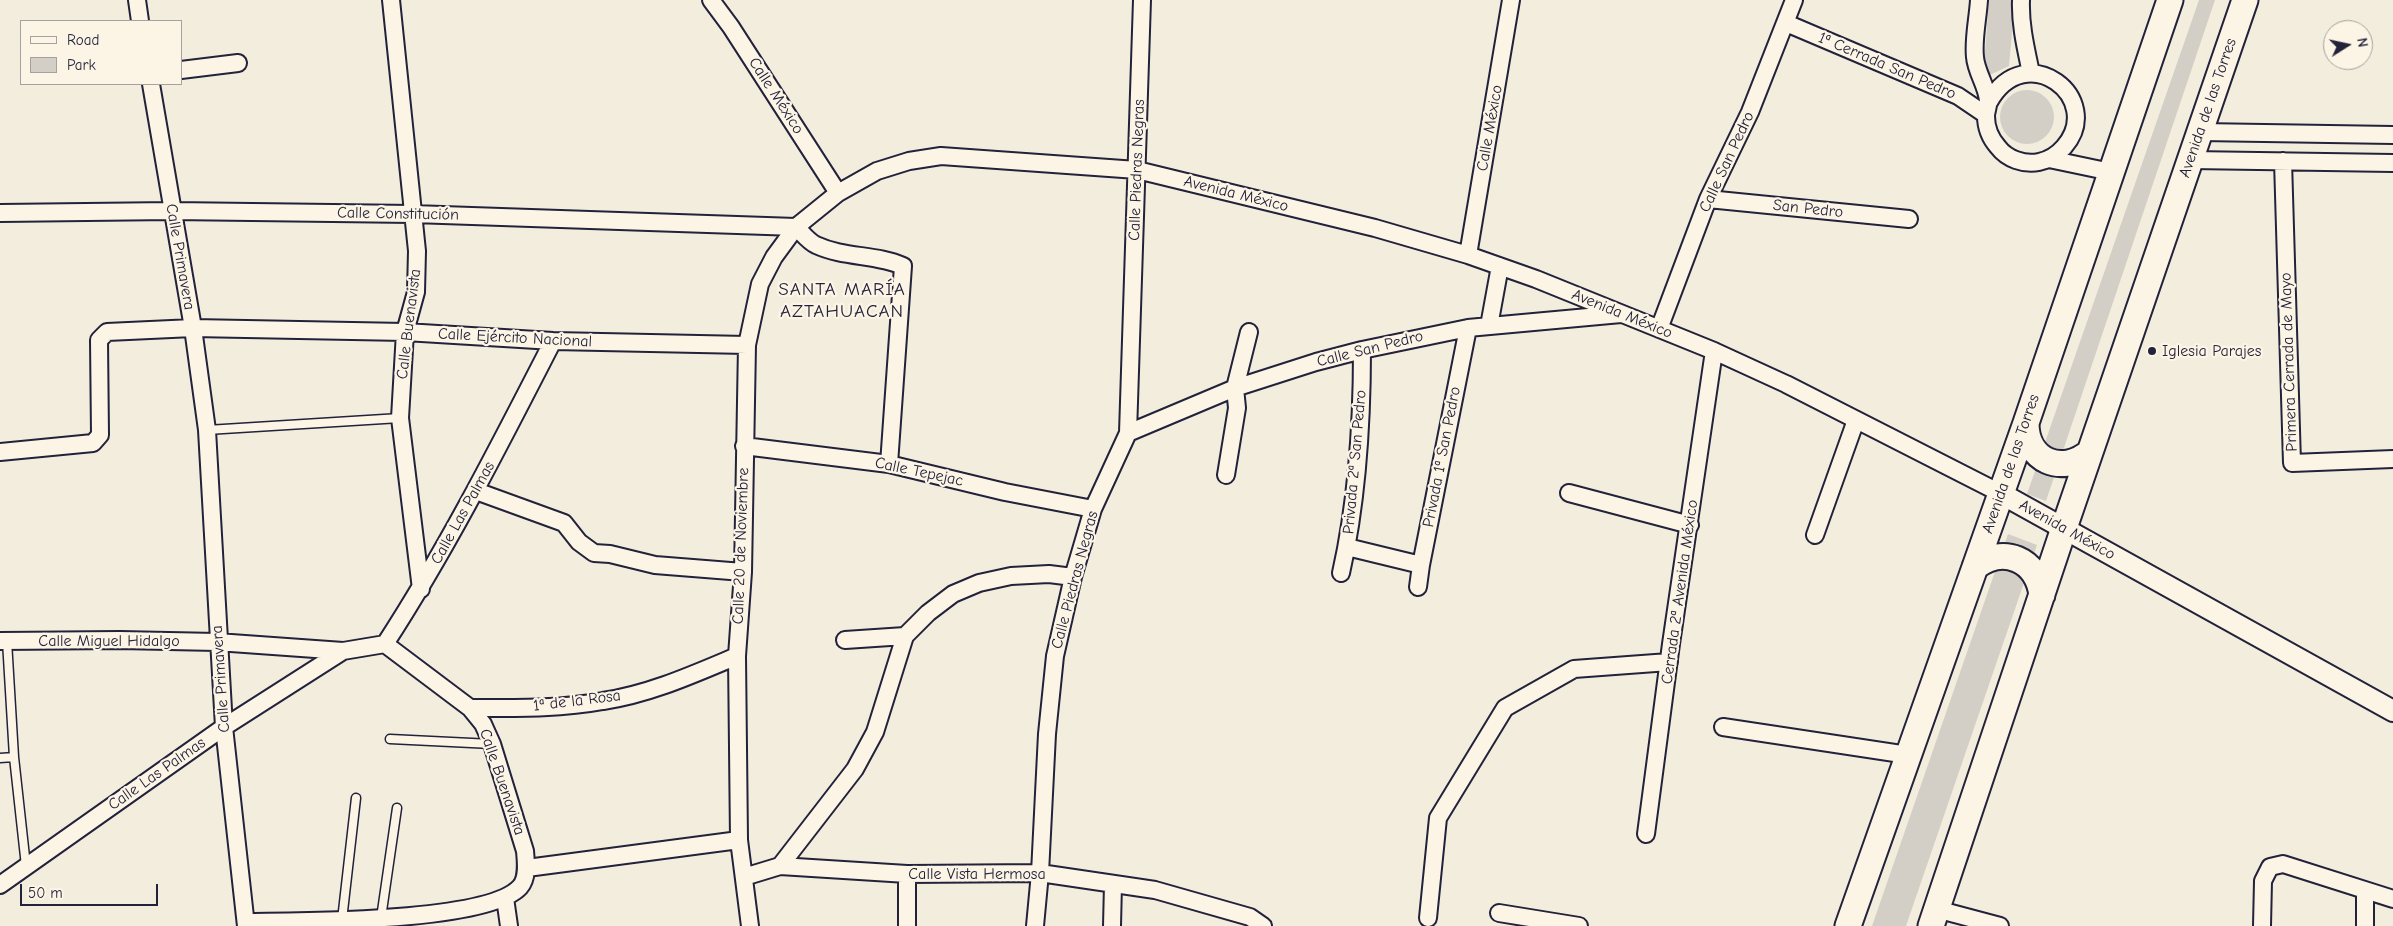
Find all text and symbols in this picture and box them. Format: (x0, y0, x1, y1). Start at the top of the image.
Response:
legend (20, 20, 182, 85)
north arrow (2323, 20, 2373, 70)
street label: 1ª Cerrada San Pedro (1815, 28, 1959, 104)
text: Road (67, 31, 99, 49)
street label: Avenida de las Torres (2175, 36, 2241, 180)
text: N (2353, 36, 2371, 48)
street label: Calle México (744, 54, 808, 138)
text: Park (67, 56, 96, 74)
street label: Calle México (1473, 83, 1507, 173)
street label: Calle Piedras Negras (1125, 99, 1149, 241)
street label: Calle San Pedro (1695, 109, 1759, 215)
street label: Avenida México (1182, 172, 1290, 216)
street label: San Pedro (1772, 196, 1844, 222)
street label: Calle Primavera (161, 202, 199, 312)
street label: Calle Constitución (337, 203, 459, 225)
street label: Calle Buenavista (393, 268, 425, 380)
street label: Primera Cerrada de Mayo (2276, 272, 2302, 452)
district label: SANTA MARÍA AZTAHUACAN (777, 279, 907, 323)
street label: Avenida México (1569, 285, 1675, 343)
street label: Calle Ejército Nacional (437, 324, 593, 352)
street label: Calle San Pedro (1315, 326, 1425, 372)
place label: Iglesia Parajes (2162, 341, 2261, 361)
marker: Iglesia Parajes (2146, 345, 2158, 357)
street label: Privada 1ª San Pedro (1419, 385, 1465, 529)
street label: Privada 2ª San Pedro (1339, 389, 1371, 535)
street label: Avenida de las Torres (1978, 392, 2044, 536)
street label: Calle Tepejac (873, 453, 965, 491)
street label: Calle Las Palmas (427, 458, 499, 568)
street label: Calle 20 de Noviembre (729, 467, 753, 625)
street label: Avenida México (2016, 496, 2118, 564)
street label: Cerrada 2ª Avenida México (1658, 498, 1702, 686)
street label: Calle Piedras Negras (1047, 509, 1103, 651)
street label: Calle Primavera (208, 625, 234, 733)
street label: Calle Miguel Hidalgo (38, 631, 180, 651)
street label: 1ª de la Rosa (532, 686, 622, 716)
street label: Calle Buenavista (475, 726, 529, 838)
street label: Calle Las Palmas (105, 733, 209, 815)
street label: Calle Vista Hermosa (908, 864, 1046, 884)
scale bar (22, 874, 160, 906)
text: 50 m (28, 884, 63, 902)

